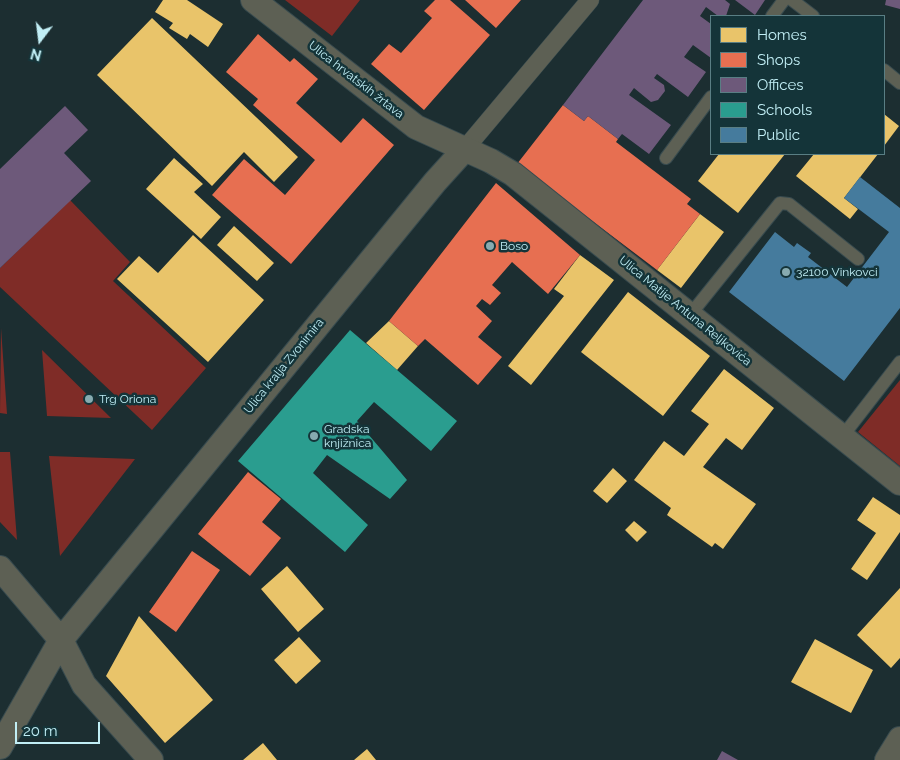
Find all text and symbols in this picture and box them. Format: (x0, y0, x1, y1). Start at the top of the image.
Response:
north arrow (15, 15, 65, 65)
legend (710, 15, 885, 155)
text: Homes (757, 26, 807, 44)
street label: Ulica hrvatskih žrtava (305, 38, 407, 122)
text: N (29, 45, 43, 64)
text: Shops (757, 51, 800, 69)
text: Offices (757, 76, 804, 94)
text: Schools (757, 101, 812, 119)
text: Public (757, 126, 800, 144)
place label: Boso (500, 239, 528, 253)
marker: Boso (484, 240, 496, 252)
street label: Ulica Matije Antuna Reljkovića (616, 253, 754, 369)
place label: 32100 Vinkovci (796, 265, 878, 279)
marker: 32100 Vinkovci (780, 266, 792, 278)
street label: Ulica kralja Zvonimira (241, 315, 327, 417)
place label: Trg Oriona (99, 392, 156, 406)
marker: Trg Oriona (83, 393, 95, 405)
place label: Gradska knjižnica (324, 422, 371, 450)
marker: Gradska knjižnica (308, 430, 320, 442)
scale bar (18, 712, 102, 744)
text: 20 m (23, 722, 58, 740)

